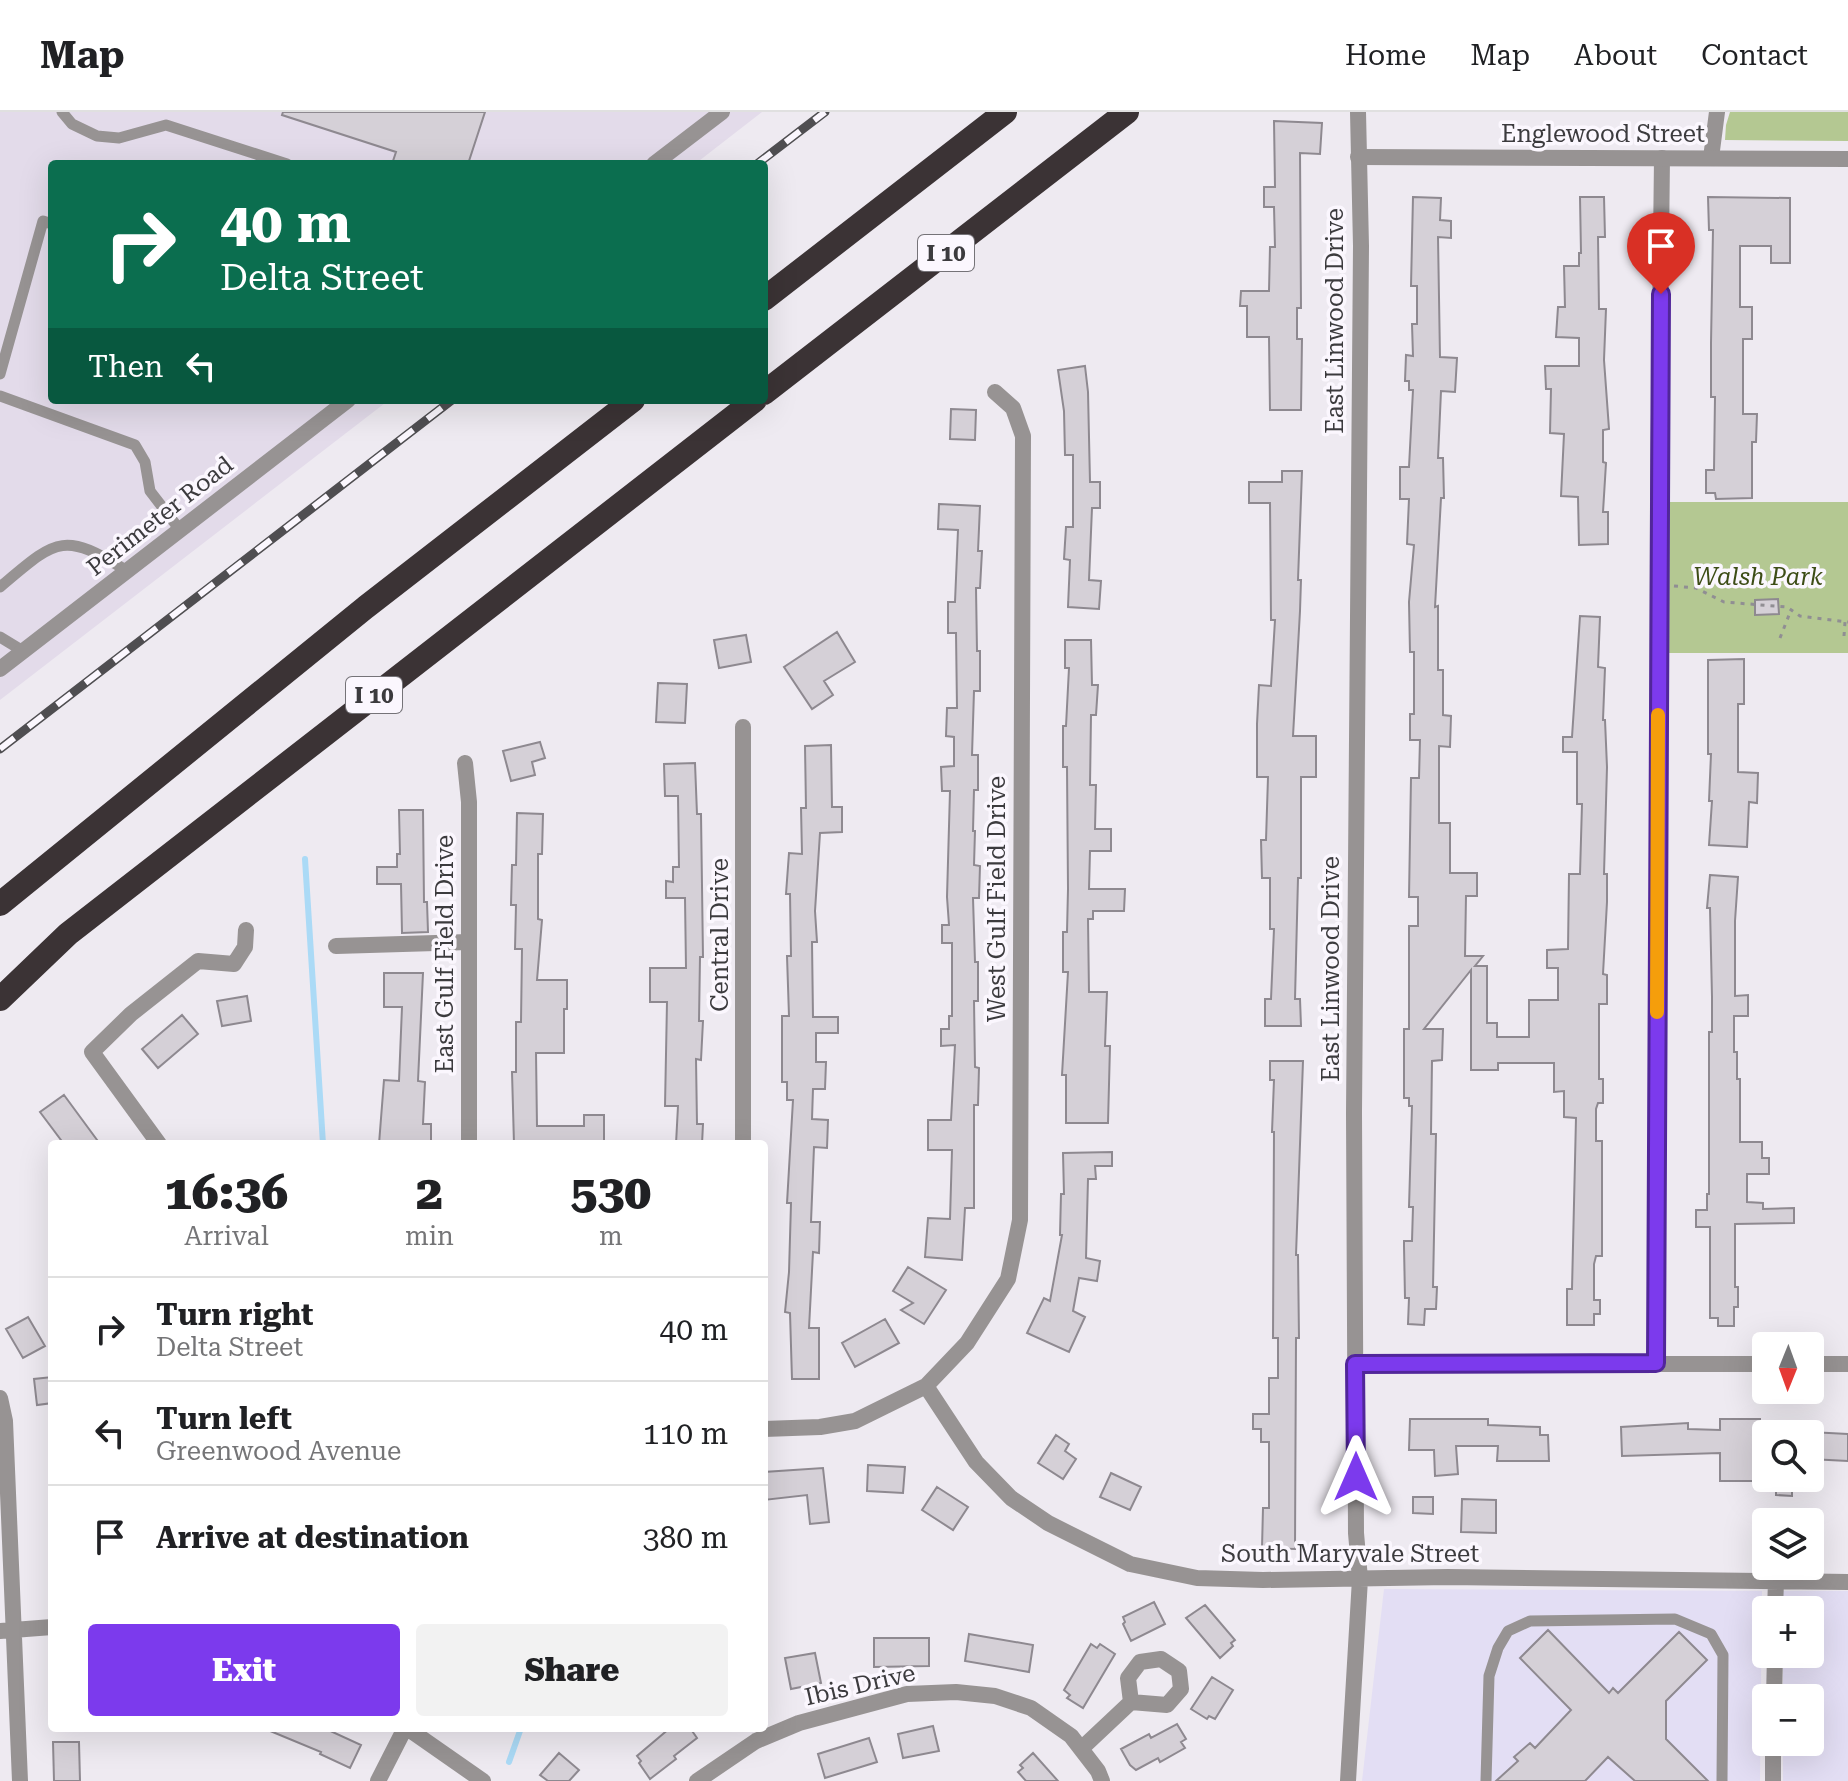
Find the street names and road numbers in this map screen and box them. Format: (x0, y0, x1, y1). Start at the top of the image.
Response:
street label: Englewood Street (1501, 120, 1705, 148)
street label: East Linwood Drive (1321, 208, 1349, 434)
road number: I 10 (918, 235, 974, 271)
street label: Perimeter Road (81, 450, 239, 582)
road number: I 10 (346, 677, 402, 713)
street label: West Gulf Field Drive (983, 776, 1011, 1022)
street label: East Gulf Field Drive (431, 835, 459, 1073)
street label: East Linwood Drive (1317, 856, 1345, 1082)
street label: Central Drive (706, 858, 734, 1012)
street label: South Maryvale Street (1221, 1540, 1479, 1568)
street label: Ibis Drive (802, 1659, 918, 1711)

